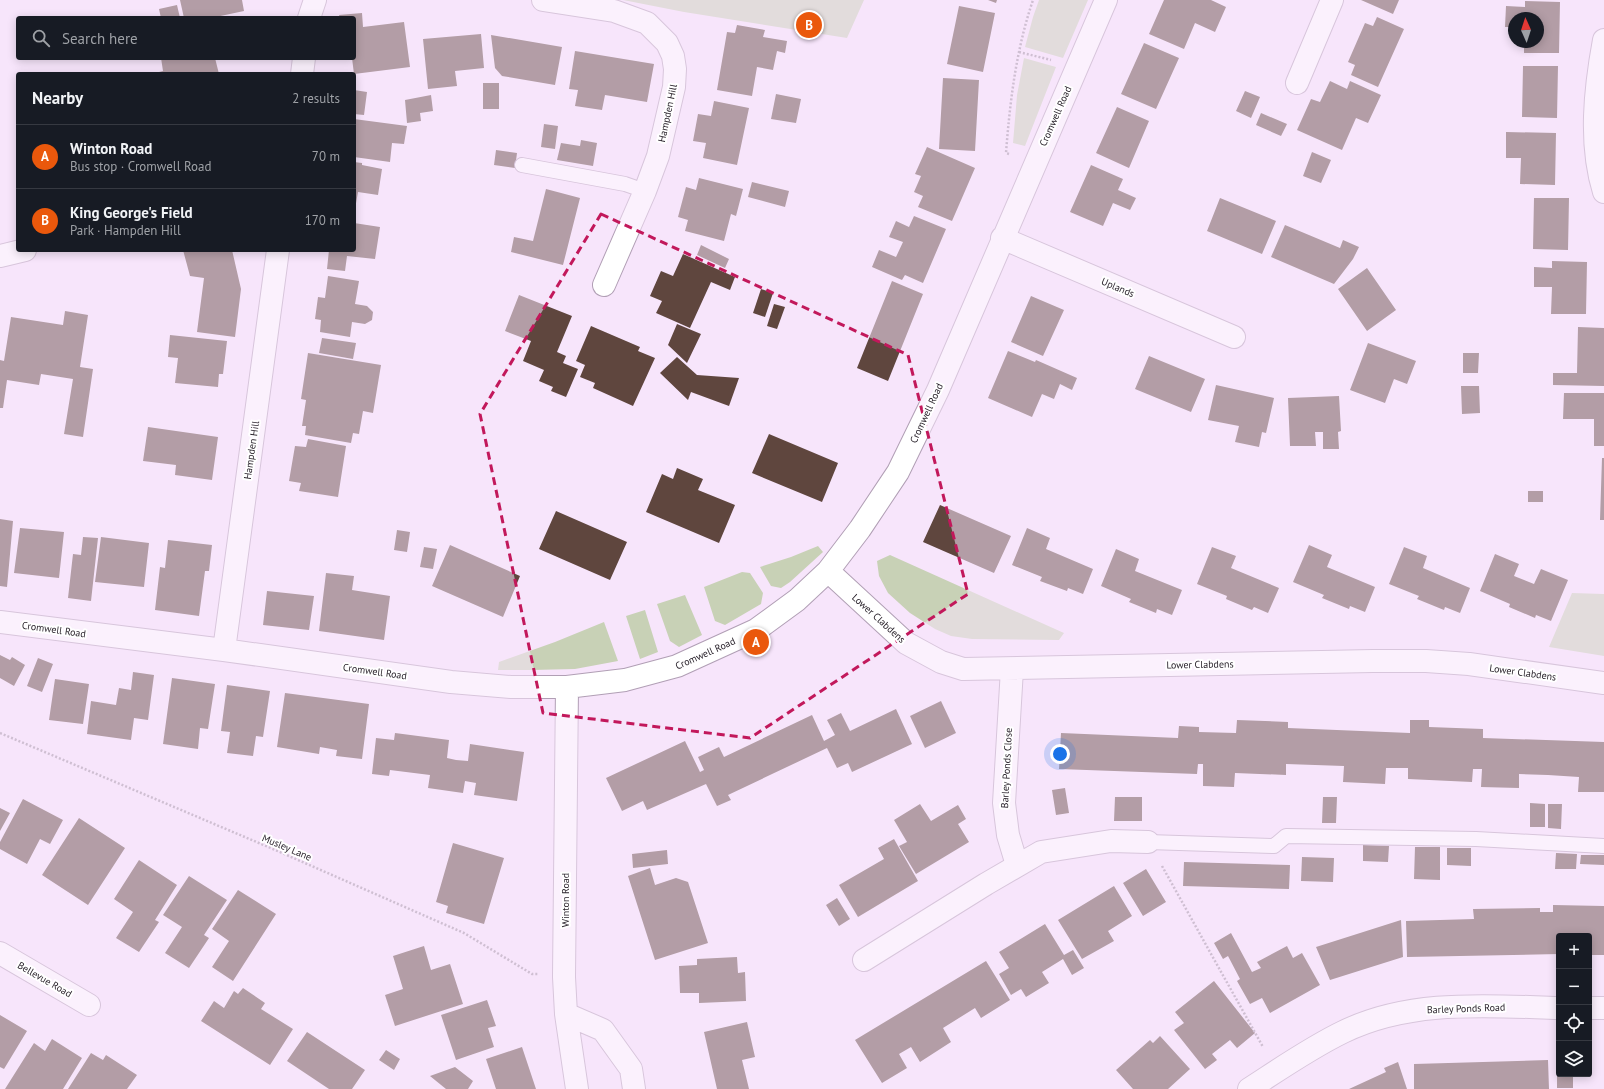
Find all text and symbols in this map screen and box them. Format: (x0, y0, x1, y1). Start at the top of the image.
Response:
pin: B (796, 10, 822, 40)
north arrow (1508, 12, 1544, 48)
search box (16, 16, 356, 60)
icon: search (30, 27, 52, 49)
text: Search here (62, 29, 138, 48)
street label: Hampden Hill (655, 83, 680, 143)
street label: Cromwell Road (1036, 84, 1074, 148)
text: Nearby (32, 87, 83, 109)
text: 2 results (292, 90, 340, 107)
text: Winton Road (70, 139, 152, 158)
text: A (41, 148, 49, 165)
text: 70 m (312, 148, 340, 165)
text: Bus stop · Cromwell Road (70, 158, 211, 175)
text: King George's Field (70, 203, 193, 222)
text: B (41, 212, 49, 229)
text: 170 m (305, 212, 340, 229)
text: Park · Hampden Hill (70, 222, 181, 239)
street label: Uplands (1099, 275, 1136, 300)
street label: Cromwell Road (907, 381, 946, 445)
street label: Hampden Hill (241, 420, 262, 480)
street label: Lower Clabdens (849, 591, 908, 646)
street label: Cromwell Road (21, 619, 87, 640)
pin: A (743, 627, 769, 657)
street label: Cromwell Road (673, 634, 737, 672)
street label: Lower Clabdens (1166, 657, 1234, 672)
street label: Cromwell Road (342, 661, 408, 682)
street label: Lower Clabdens (1489, 661, 1557, 684)
street label: Barley Ponds Close (998, 727, 1015, 809)
your location (1050, 744, 1070, 764)
street label: Musley Lane (260, 831, 314, 864)
street label: Winton Road (559, 873, 572, 927)
map controls (1556, 933, 1592, 1077)
button: + (1556, 933, 1592, 969)
street label: Bellevue Road (15, 959, 74, 1000)
button: − (1556, 969, 1592, 1005)
street label: Barley Ponds Road (1427, 1001, 1505, 1016)
button: locate (1556, 1005, 1592, 1041)
button: layers (1556, 1041, 1592, 1077)

